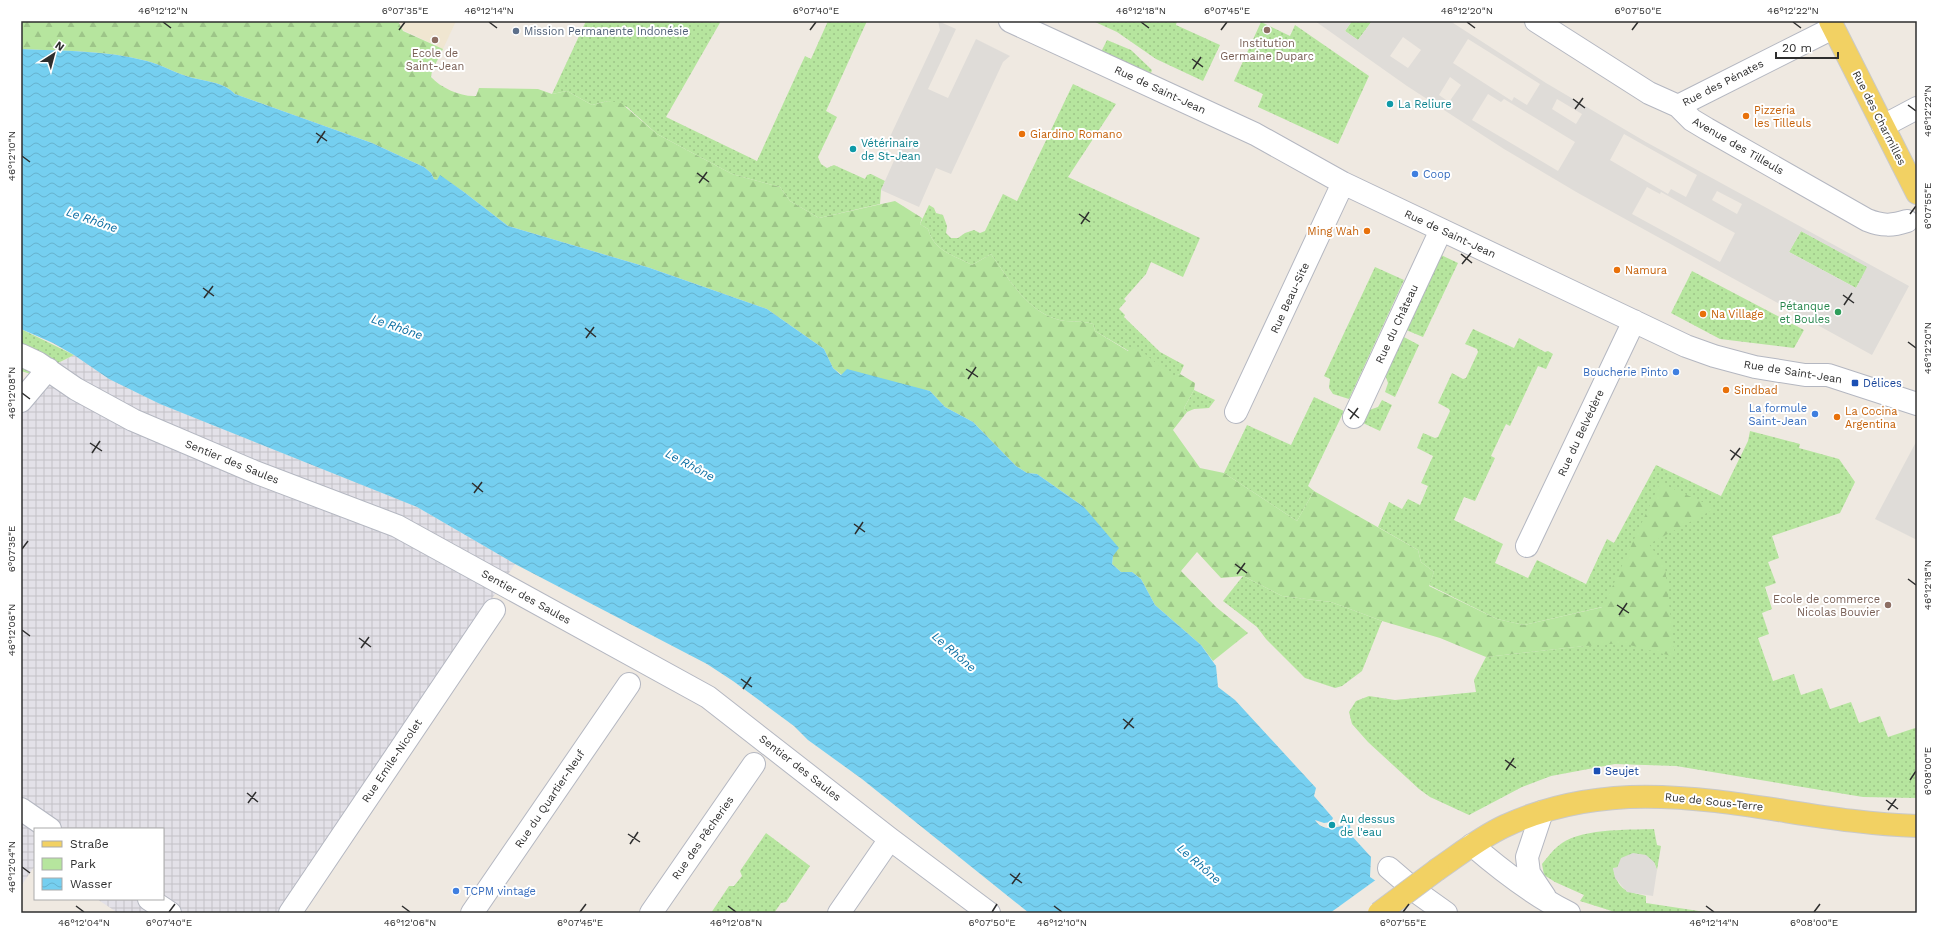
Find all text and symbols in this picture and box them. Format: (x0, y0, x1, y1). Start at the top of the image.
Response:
text: 46°12'12"N (138, 5, 188, 16)
text: 6°07'35"E (382, 5, 428, 16)
text: 46°12'14"N (464, 5, 514, 16)
text: 6°07'40"E (793, 5, 839, 16)
text: 46°12'18"N (1116, 5, 1166, 16)
text: 6°07'45"E (1204, 5, 1250, 16)
text: 46°12'20"N (1441, 5, 1493, 16)
text: 6°07'50"E (1614, 5, 1662, 16)
text: 46°12'22"N (1767, 5, 1819, 16)
place label: Mission Permanente Indonésie (524, 25, 688, 38)
marker: Institution Germaine Duparc (1262, 25, 1272, 35)
marker: Mission Permanente Indonésie (511, 26, 521, 36)
north arrow (34, 34, 74, 74)
scale bar (1776, 34, 1838, 60)
marker: Ecole de Saint-Jean (430, 35, 440, 45)
place label: Institution Germaine Duparc (1220, 37, 1314, 63)
text: N (52, 39, 67, 54)
text: 20 m (1782, 41, 1812, 55)
place label: Ecole de Saint-Jean (406, 47, 464, 73)
street label: Rue des Pénates (1680, 57, 1766, 109)
street label: Rue de Saint-Jean (1112, 63, 1208, 117)
street label: Rue des Charmilles (1850, 69, 1909, 168)
text: 46°12'22"N (1922, 85, 1933, 137)
place label: La Reliure (1398, 98, 1452, 111)
marker: La Reliure (1385, 99, 1395, 109)
place label: Pizzeria les Tilleuls (1754, 104, 1812, 130)
marker: Pizzeria les Tilleuls (1741, 111, 1751, 121)
street label: Avenue des Tilleuls (1690, 114, 1786, 178)
place label: Giardino Romano (1030, 128, 1122, 141)
marker: Giardino Romano (1017, 129, 1027, 139)
text: 46°12'10"N (6, 131, 17, 181)
place label: Vétérinaire de St-Jean (861, 137, 921, 163)
marker: Vétérinaire de St-Jean (848, 144, 858, 154)
place label: Coop (1423, 168, 1451, 181)
marker: Coop (1410, 169, 1420, 179)
text: 6°07'55"E (1922, 183, 1933, 229)
water label: Le Rhône (64, 205, 120, 235)
street label: Rue de Saint-Jean (1402, 207, 1498, 261)
place label: Ming Wah (1307, 225, 1359, 238)
marker: Ming Wah (1362, 226, 1372, 236)
street label: Rue Beau-Site (1268, 260, 1312, 336)
place label: Namura (1625, 264, 1667, 277)
marker: Namura (1612, 265, 1622, 275)
street label: Rue du Château (1373, 282, 1421, 366)
place label: Pétanque et Boules (1779, 300, 1830, 326)
marker: Pétanque et Boules (1833, 307, 1843, 317)
place label: Na Village (1711, 308, 1764, 321)
marker: Na Village (1698, 309, 1708, 319)
water label: Le Rhône (369, 312, 425, 342)
text: 46°12'20"N (1922, 322, 1933, 374)
street label: Rue de Saint-Jean (1743, 358, 1843, 386)
place label: Boucherie Pinto (1583, 366, 1668, 379)
text: 46°12'08"N (6, 367, 17, 419)
marker: Boucherie Pinto (1671, 367, 1681, 377)
place label: Délices (1863, 377, 1902, 390)
marker: Délices (1850, 378, 1860, 388)
place label: Sindbad (1734, 384, 1778, 397)
marker: Sindbad (1721, 385, 1731, 395)
street label: Rue du Belvédère (1555, 388, 1607, 478)
place label: La formule Saint-Jean (1749, 402, 1807, 428)
place label: La Cocina Argentina (1845, 405, 1898, 431)
marker: La formule Saint-Jean (1810, 409, 1820, 419)
marker: La Cocina Argentina (1832, 412, 1842, 422)
street label: Sentier des Saules (183, 437, 281, 487)
water label: Le Rhône (663, 446, 717, 484)
text: 6°07'35"E (6, 526, 17, 572)
text: 46°12'18"N (1922, 560, 1933, 610)
street label: Sentier des Saules (479, 567, 573, 627)
place label: Ecole de commerce Nicolas Bouvier (1773, 593, 1881, 619)
marker: Ecole de commerce Nicolas Bouvier (1883, 600, 1893, 610)
text: 46°12'06"N (6, 604, 17, 656)
water label: Le Rhône (929, 629, 979, 675)
street label: Rue Emile-Nicolet (359, 717, 425, 805)
street label: Sentier des Saules (756, 732, 844, 804)
street label: Rue du Quartier-Neuf (512, 747, 588, 851)
text: 6°08'00"E (1922, 747, 1933, 795)
place label: Seujet (1605, 765, 1639, 778)
marker: Seujet (1592, 766, 1602, 776)
street label: Rue de Sous-Terre (1664, 790, 1764, 814)
street label: Rue des Pêcheries (669, 794, 737, 882)
place label: Au dessus de l'eau (1340, 813, 1395, 839)
marker: Au dessus de l'eau (1327, 820, 1337, 830)
legend (34, 828, 164, 900)
text: Straße (70, 837, 109, 851)
text: 46°12'04"N (6, 841, 17, 893)
water label: Le Rhône (1174, 841, 1224, 887)
text: Park (70, 857, 96, 871)
text: Wasser (70, 877, 112, 891)
place label: TCPM vintage (464, 885, 536, 898)
marker: TCPM vintage (451, 886, 461, 896)
text: 46°12'04"N (58, 917, 110, 928)
text: 6°07'40"E (146, 917, 192, 928)
text: 46°12'06"N (384, 917, 436, 928)
text: 6°07'45"E (557, 917, 603, 928)
text: 46°12'08"N (710, 917, 762, 928)
text: 6°07'50"E (968, 917, 1016, 928)
text: 46°12'10"N (1037, 917, 1087, 928)
text: 6°07'55"E (1380, 917, 1426, 928)
text: 46°12'14"N (1689, 917, 1739, 928)
text: 6°08'00"E (1790, 917, 1838, 928)

